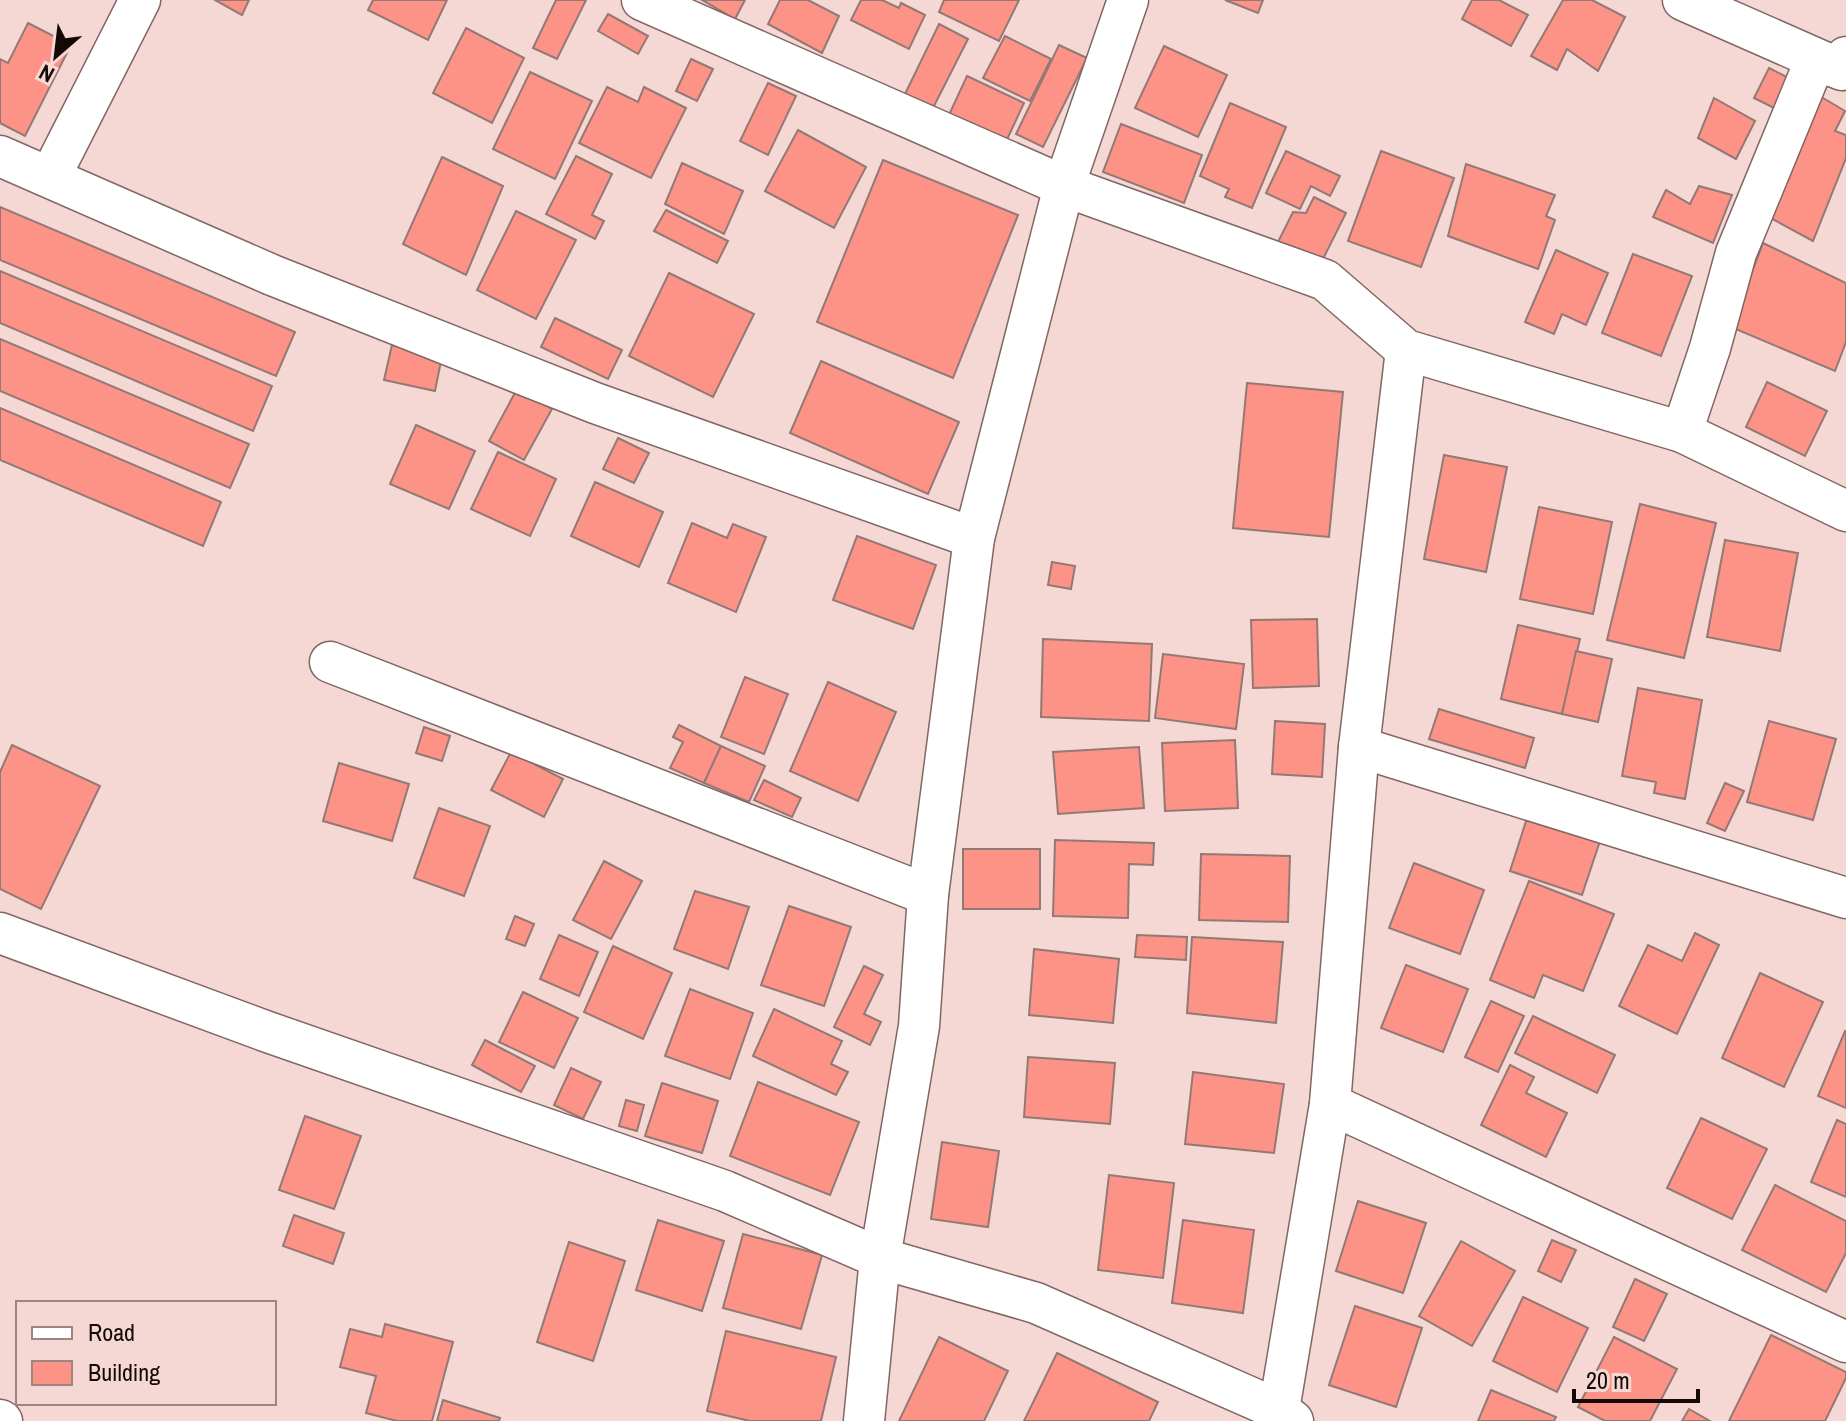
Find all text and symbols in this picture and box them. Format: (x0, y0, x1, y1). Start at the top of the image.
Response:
north arrow (16, 16, 96, 96)
text: N (34, 57, 59, 90)
legend (16, 1301, 276, 1405)
text: Road (88, 1316, 135, 1348)
scale bar (1574, 1353, 1698, 1403)
text: Building (88, 1356, 160, 1388)
text: 20 m (1586, 1364, 1630, 1396)

